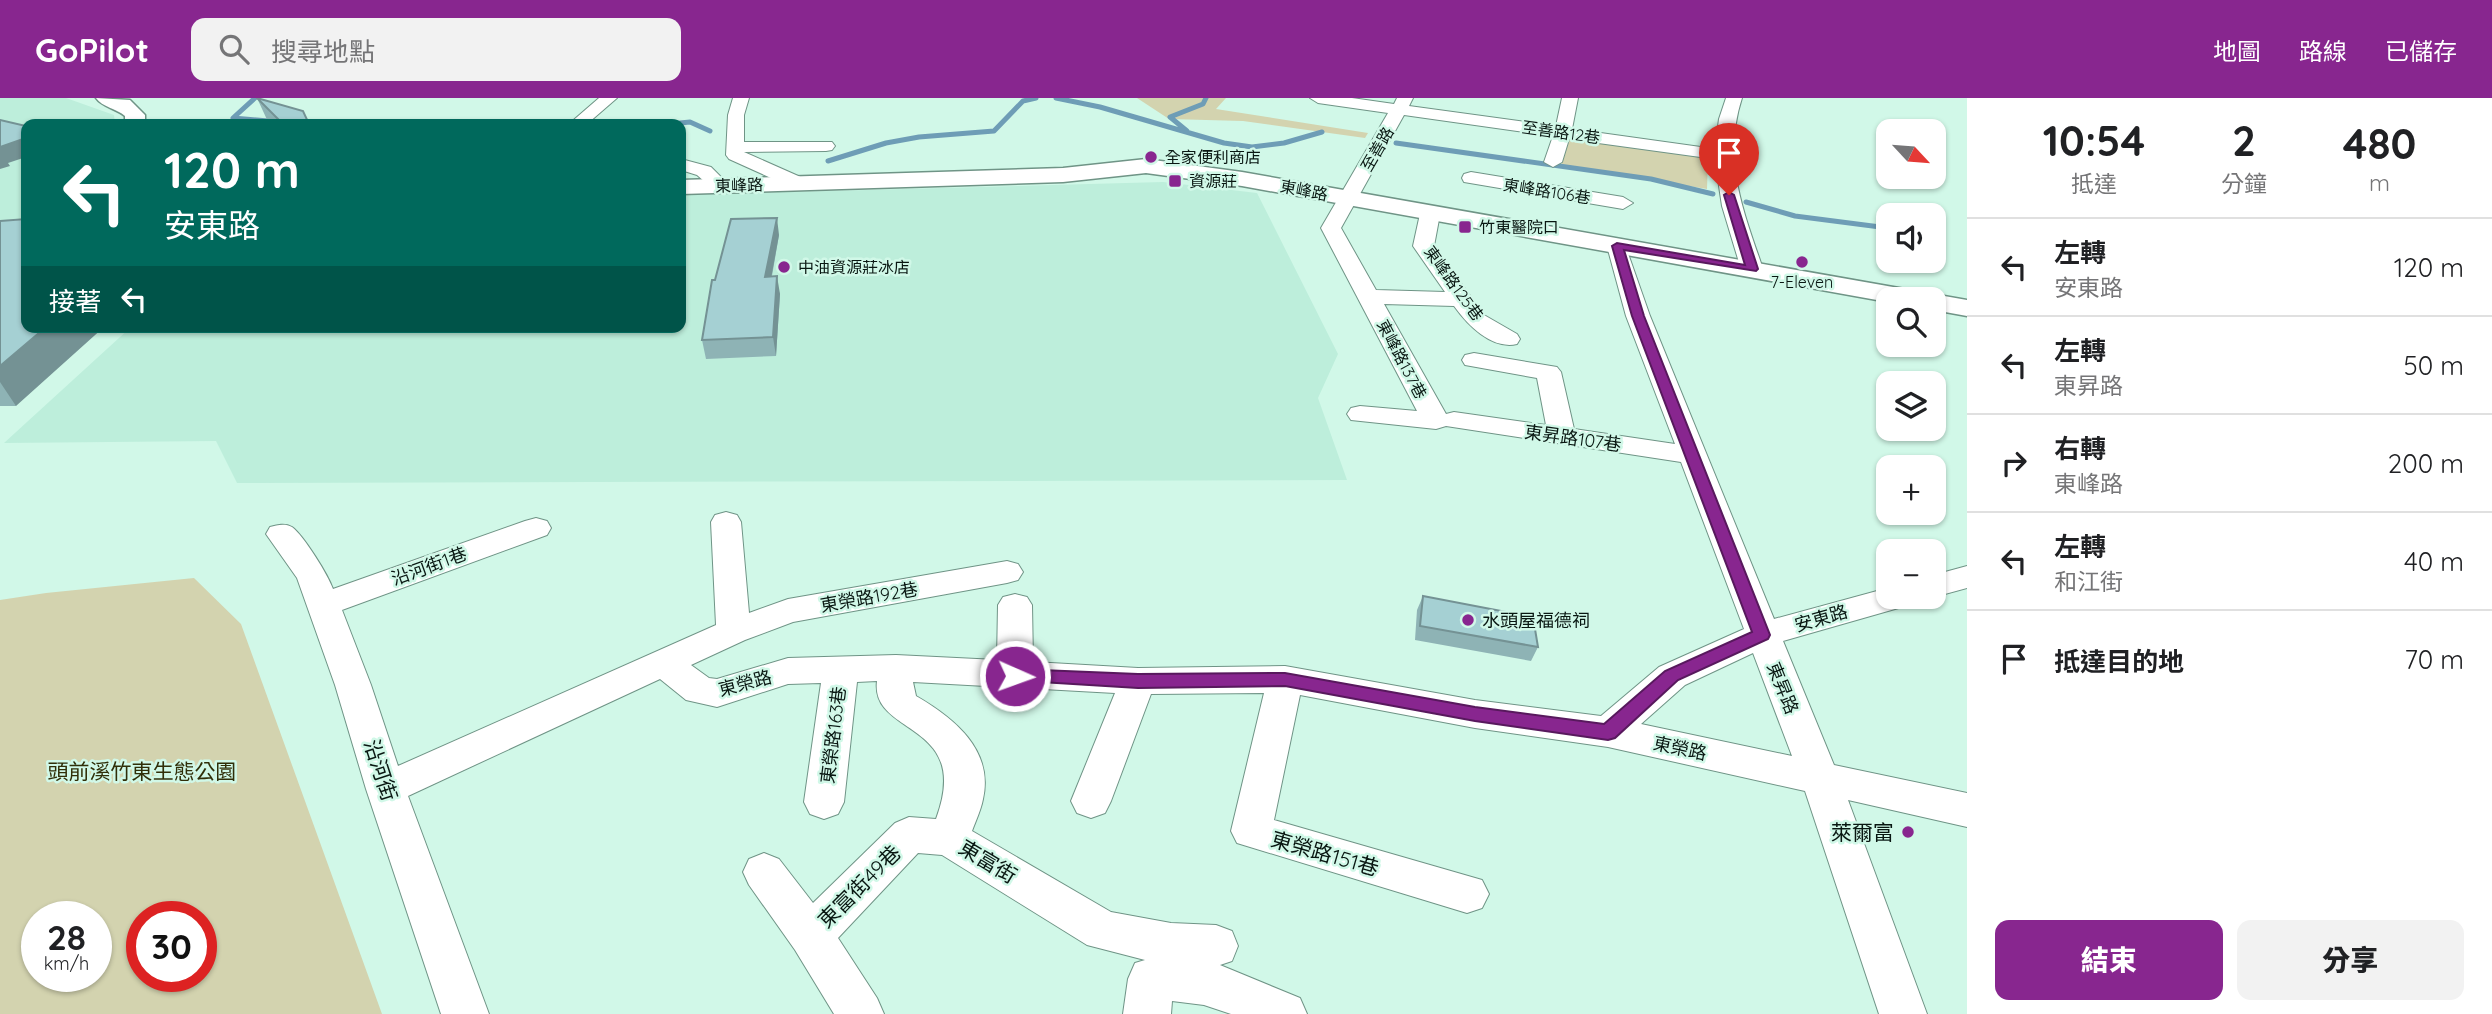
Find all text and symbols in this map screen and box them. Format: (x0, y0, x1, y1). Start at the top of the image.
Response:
search box (191, 18, 681, 81)
text: GoPilot (35, 29, 149, 70)
icon: search (215, 30, 253, 68)
text: 搜尋地點 (271, 35, 375, 68)
text: 地圖 (2213, 36, 2261, 66)
text: 路線 (2299, 36, 2347, 66)
text: 已儲存 (2385, 36, 2457, 66)
text: 10:54 (2043, 114, 2145, 167)
text: 2 (2232, 114, 2256, 167)
street label: 至善路12巷 (1521, 117, 1601, 147)
text: 480 (2343, 117, 2416, 170)
north arrow (1876, 119, 1946, 189)
map controls (1876, 119, 1946, 609)
street label: 至善路 (1356, 123, 1398, 175)
pin (1699, 123, 1759, 195)
icon: arrive (1710, 134, 1748, 172)
text: 120 m (164, 139, 300, 200)
icon: left (49, 147, 140, 238)
place label: 全家便利商店 (1165, 147, 1261, 167)
marker: 全家便利商店 (1143, 149, 1159, 165)
text: m (2369, 168, 2390, 197)
text: 抵達 (2071, 169, 2117, 198)
text: 分鐘 (2221, 169, 2267, 198)
place label: 資源莊 (1189, 171, 1237, 191)
marker: 資源莊 (1167, 173, 1183, 189)
street label: 東峰路 (715, 174, 763, 196)
street label: 東峰路106巷 (1502, 174, 1592, 208)
street label: 東峰路 (1279, 176, 1329, 204)
button: sound (1876, 203, 1946, 273)
text: 安東路 (164, 205, 260, 245)
place label: 竹東醫院口 (1479, 217, 1559, 237)
marker: 竹東醫院口 (1457, 219, 1473, 235)
text: 左轉 (2054, 236, 2106, 269)
street label: 東峰路125巷 (1420, 242, 1488, 324)
icon: left (1995, 248, 2033, 286)
text: 120 m (2394, 251, 2464, 284)
marker: 7-Eleven (1794, 254, 1810, 270)
place label: 中油資源莊冰店 (798, 257, 910, 277)
marker: 中油資源莊冰店 (776, 259, 792, 275)
place label: 7-Eleven (1771, 272, 1833, 292)
text: 安東路 (2054, 273, 2123, 302)
icon: left (115, 280, 153, 318)
text: 接著 (49, 285, 101, 318)
button: search (1876, 287, 1946, 357)
street label: 東峰路137巷 (1373, 316, 1431, 402)
text: 左轉 (2054, 334, 2106, 367)
icon: left (1995, 346, 2033, 384)
text: 50 m (2404, 349, 2464, 382)
button: layers (1876, 371, 1946, 441)
text: 東昇路 (2054, 371, 2123, 400)
street label: 東昇路107巷 (1523, 420, 1623, 456)
text: 右轉 (2054, 432, 2106, 465)
icon: right (1995, 444, 2033, 482)
text: 200 m (2388, 447, 2464, 480)
button: + (1876, 455, 1946, 525)
text: 東峰路 (2054, 469, 2123, 498)
text: 左轉 (2054, 530, 2106, 563)
button: − (1876, 539, 1946, 609)
street label: 沿河街1巷 (388, 542, 470, 590)
icon: left (1995, 542, 2033, 580)
text: 40 m (2404, 545, 2464, 578)
text: 和江街 (2054, 567, 2123, 596)
street label: 東榮路192巷 (818, 577, 920, 617)
street label: 安東路 (1792, 600, 1850, 636)
place label: 水頭屋福德祠 (1482, 609, 1590, 632)
marker: 水頭屋福德祠 (1460, 612, 1476, 628)
position arrow (978, 639, 1052, 713)
icon: arrive (1995, 640, 2033, 678)
text: 70 m (2404, 643, 2464, 676)
text: 抵達目的地 (2054, 645, 2184, 678)
street label: 東昇路 (1762, 659, 1804, 717)
street label: 東榮路 (716, 665, 774, 701)
street label: 東榮路163巷 (816, 685, 850, 785)
street label: 東榮路 (1651, 731, 1709, 765)
street label: 沿河街 (359, 736, 403, 804)
park label: 頭前溪竹東生態公園 (48, 758, 237, 784)
place label: 萊爾富 (1831, 819, 1894, 845)
marker: 萊爾富 (1900, 824, 1916, 840)
street label: 東榮路151巷 (1268, 825, 1382, 881)
street label: 東富街 (954, 834, 1022, 888)
street label: 東富街49巷 (812, 839, 906, 933)
speed limit sign: 30 (126, 901, 217, 992)
text: 28 (47, 915, 86, 959)
button: 結束 (1995, 920, 2223, 1000)
button: 分享 (2237, 920, 2464, 1000)
text: km/h (44, 952, 89, 975)

